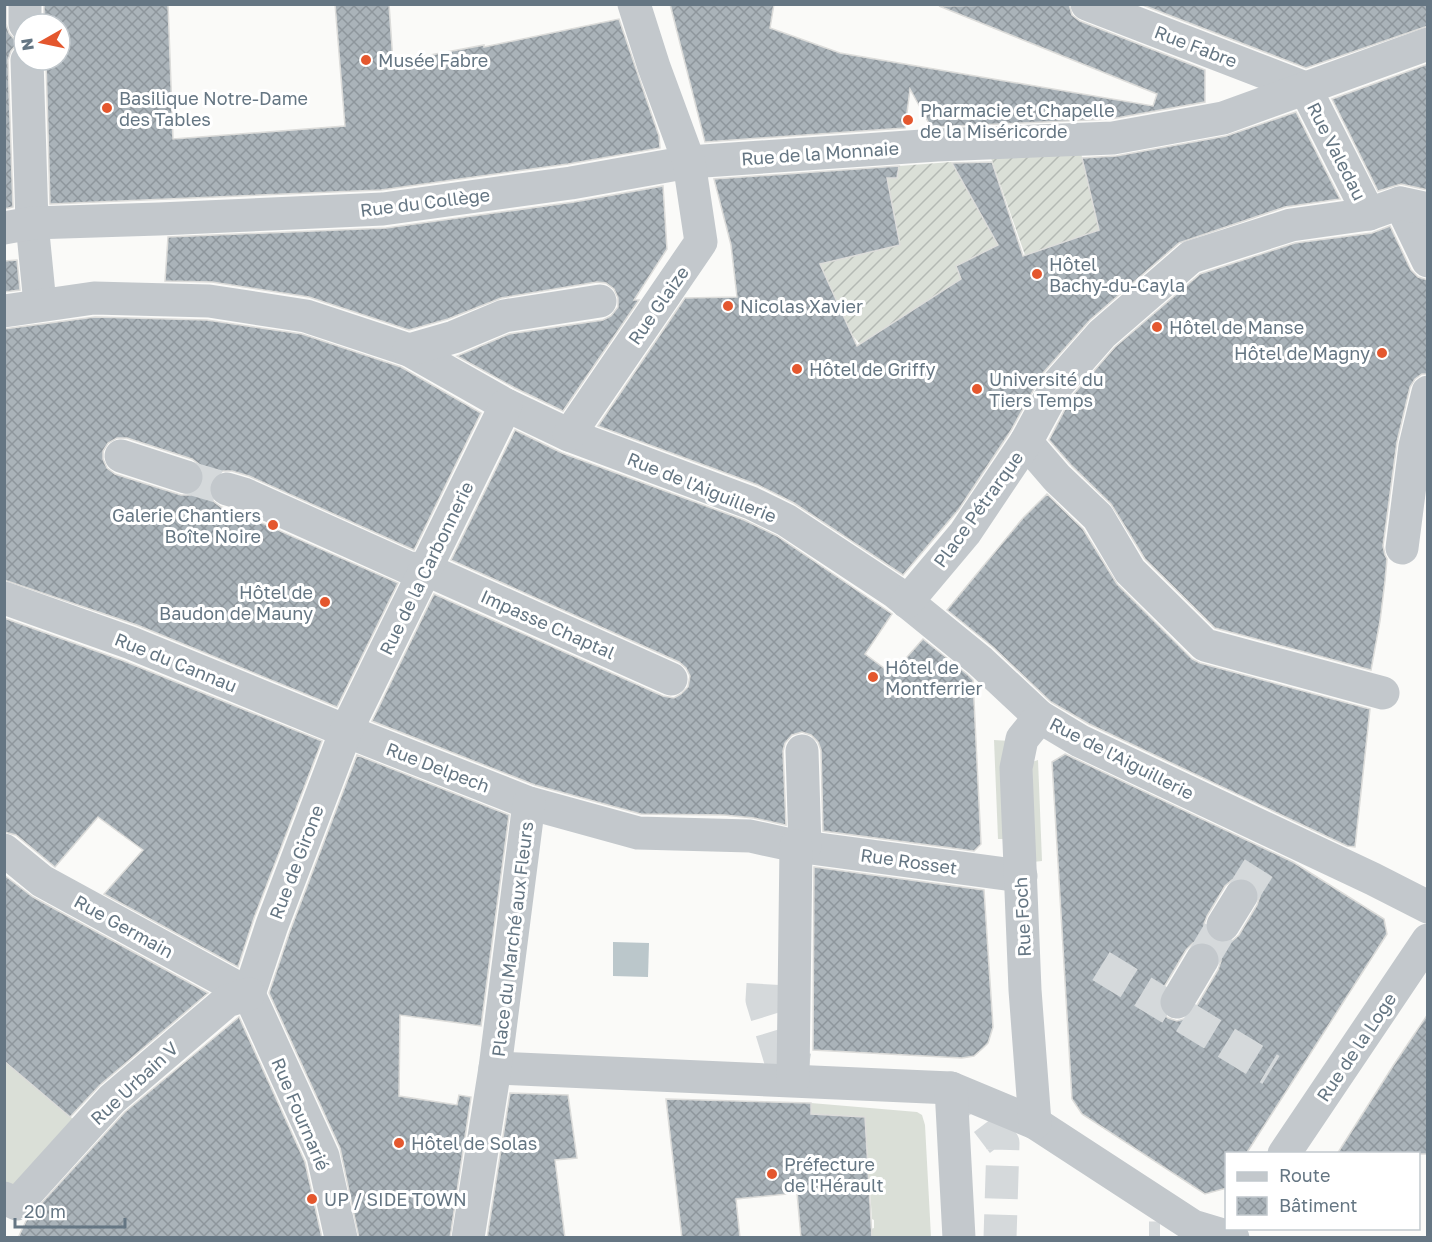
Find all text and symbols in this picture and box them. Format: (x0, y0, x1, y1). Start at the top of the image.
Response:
north arrow (12, 12, 72, 72)
street label: Rue Fabre (1152, 20, 1240, 72)
text: N (16, 37, 38, 52)
place label: Musée Fabre (378, 49, 488, 71)
marker: Musée Fabre (359, 53, 373, 67)
place label: Basilique Notre-Dame des Tables (119, 87, 308, 130)
street label: Rue Valedau (1303, 98, 1371, 204)
place label: Pharmacie et Chapelle de la Miséricorde (920, 99, 1115, 142)
marker: Basilique Notre-Dame des Tables (100, 101, 114, 115)
marker: Pharmacie et Chapelle de la Miséricorde (901, 113, 915, 127)
street label: Rue de la Monnaie (740, 137, 900, 169)
street label: Rue du Collège (359, 183, 491, 221)
place label: Hôtel Bachy-du-Cayla (1049, 253, 1185, 296)
street label: Rue Glaize (623, 262, 693, 348)
marker: Hôtel Bachy-du-Cayla (1030, 267, 1044, 281)
place label: Nicolas Xavier (740, 295, 863, 317)
marker: Nicolas Xavier (721, 299, 735, 313)
place label: Hôtel de Manse (1169, 316, 1304, 338)
marker: Hôtel de Manse (1150, 320, 1164, 334)
place label: Hôtel de Magny (1234, 342, 1370, 364)
marker: Hôtel de Magny (1375, 346, 1389, 360)
place label: Hôtel de Griffy (809, 358, 936, 380)
marker: Hôtel de Griffy (790, 362, 804, 376)
place label: Université du Tiers Temps (989, 368, 1104, 411)
marker: Université du Tiers Temps (970, 382, 984, 396)
street label: Rue de l'Aiguillerie (624, 447, 780, 527)
street label: Place Pétrarque (929, 447, 1027, 571)
street label: Rue de la Carbonnerie (374, 478, 478, 658)
place label: Galerie Chantiers Boîte Noire (112, 504, 261, 547)
marker: Galerie Chantiers Boîte Noire (266, 518, 280, 532)
place label: Hôtel de Baudon de Mauny (159, 581, 313, 624)
street label: Impasse Chaptal (478, 585, 619, 664)
marker: Hôtel de Baudon de Mauny (318, 595, 332, 609)
street label: Rue du Cannau (112, 627, 240, 697)
place label: Hôtel de Montferrier (885, 656, 983, 699)
marker: Hôtel de Montferrier (866, 670, 880, 684)
street label: Rue de l'Aiguillerie (1046, 712, 1198, 804)
street label: Rue Delpech (383, 737, 493, 797)
street label: Rue de Girone (264, 802, 328, 922)
street label: Place du Marché aux Fleurs (487, 820, 537, 1058)
street label: Rue Rosset (859, 843, 959, 879)
street label: Rue Foch (1009, 877, 1035, 957)
street label: Rue Germain (71, 890, 177, 962)
street label: Rue de la Loge (1311, 988, 1401, 1106)
street label: Rue Urbain V (86, 1037, 182, 1129)
street label: Rue Fournarié (267, 1054, 335, 1174)
place label: Hôtel de Solas (411, 1132, 537, 1154)
marker: Hôtel de Solas (392, 1136, 406, 1150)
legend (1225, 1152, 1420, 1230)
place label: Préfecture de l'Hérault (784, 1153, 884, 1196)
text: Route (1279, 1164, 1330, 1186)
marker: Préfecture de l'Hérault (765, 1167, 779, 1181)
place label: UP / SIDE TOWN (324, 1188, 467, 1210)
scale bar (15, 1191, 124, 1229)
marker: UP / SIDE TOWN (305, 1192, 319, 1206)
text: Bâtiment (1279, 1194, 1358, 1216)
text: 20 m (24, 1200, 66, 1222)

